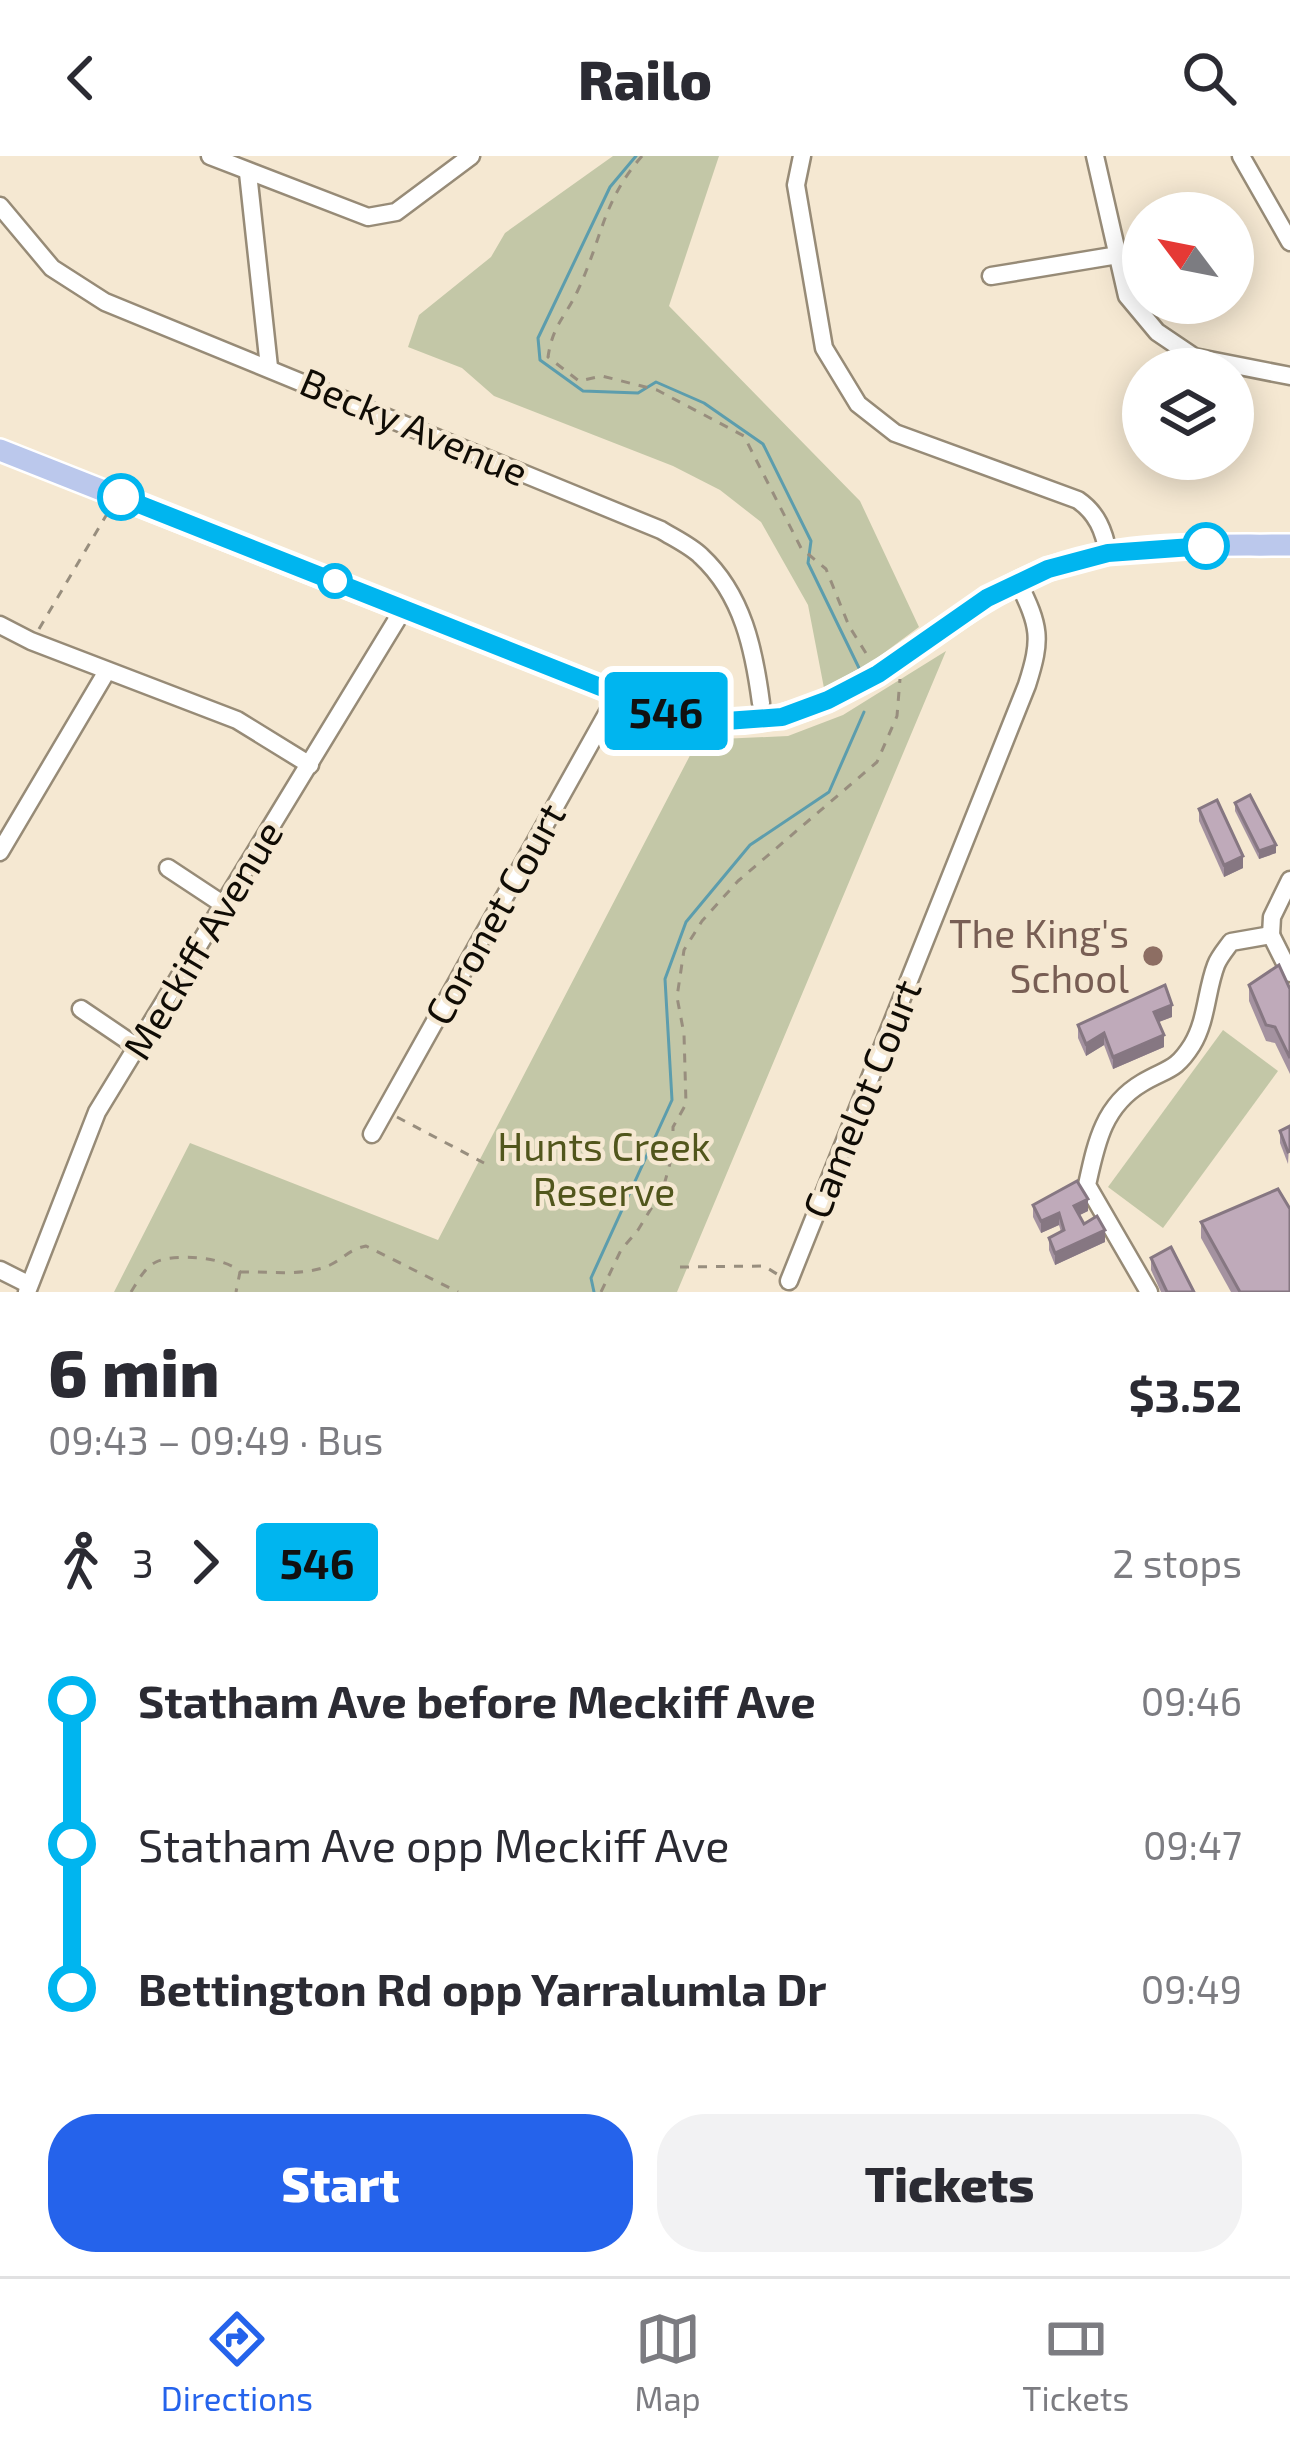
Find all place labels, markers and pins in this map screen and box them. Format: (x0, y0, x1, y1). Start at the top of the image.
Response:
unlabelled marker (99, 475, 143, 519)
unlabelled marker (1184, 524, 1228, 568)
unlabelled marker (319, 565, 351, 597)
place label: The King's School (949, 909, 1129, 1001)
marker: The King's School (1140, 943, 1166, 969)

